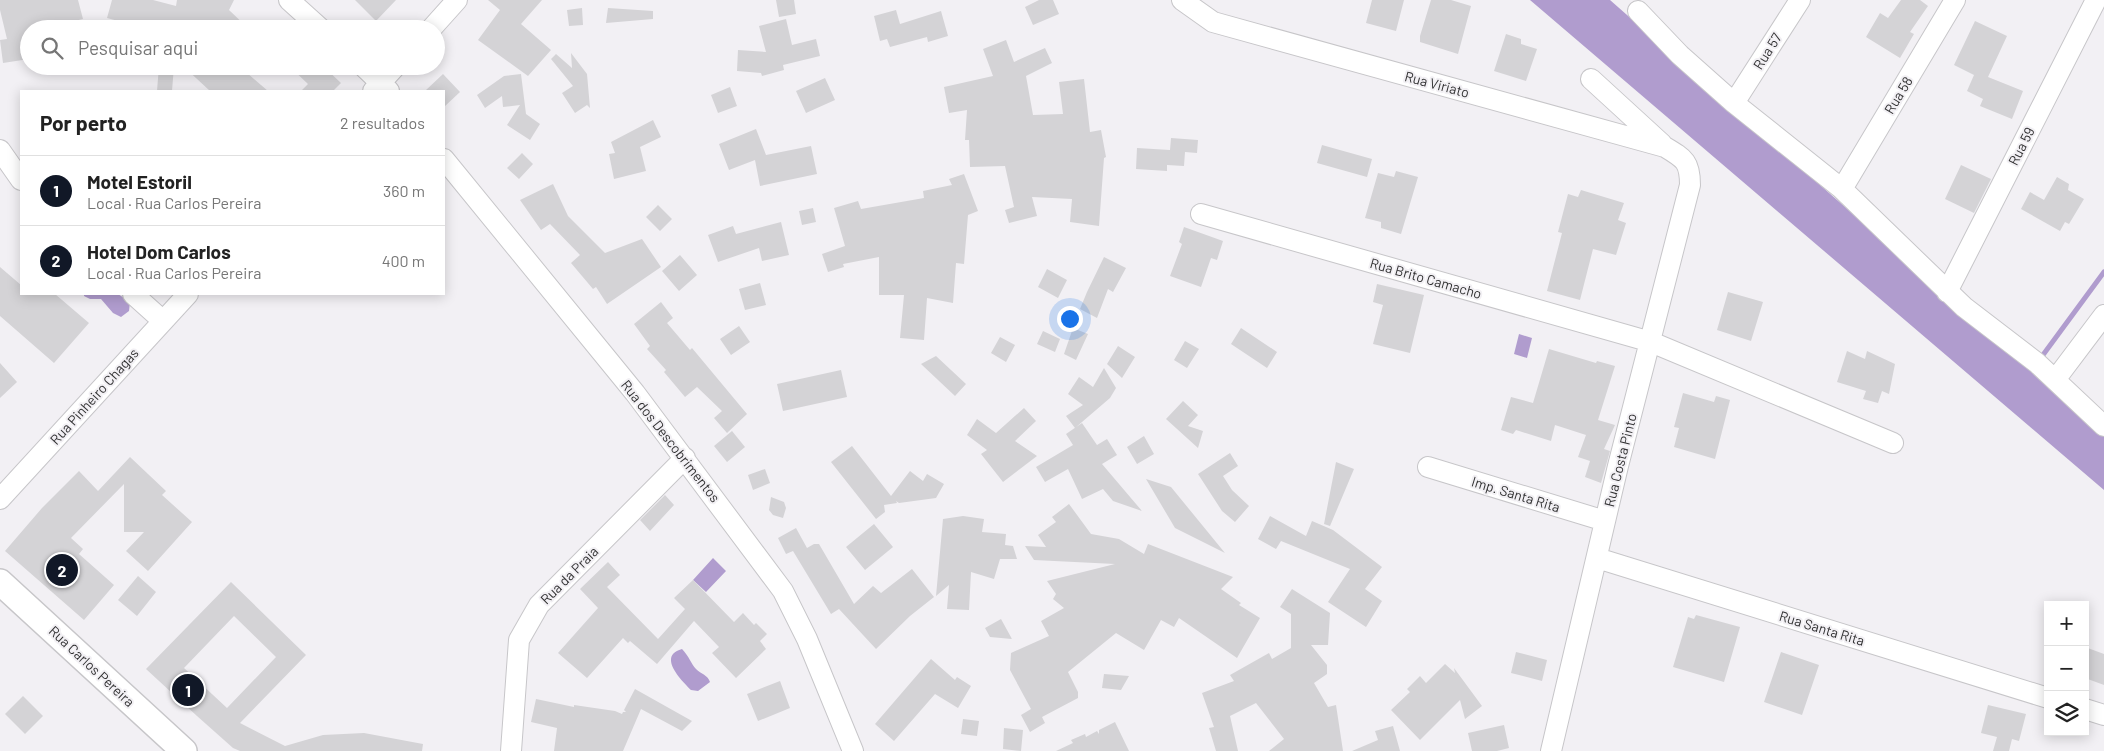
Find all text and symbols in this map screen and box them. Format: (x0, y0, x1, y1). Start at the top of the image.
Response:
search box (20, 20, 445, 75)
street label: Rua 57 (1749, 29, 1785, 72)
icon: search (38, 34, 66, 62)
text: Pesquisar aqui (78, 36, 198, 59)
street label: Rua Viriato (1403, 67, 1471, 101)
street label: Rua 58 (1880, 73, 1916, 117)
text: Por perto (40, 110, 127, 135)
text: 2 resultados (340, 113, 425, 132)
street label: Rua 59 (2004, 124, 2038, 168)
text: Motel Estoril (87, 170, 192, 193)
text: 1 (53, 181, 59, 200)
text: 360 m (383, 181, 425, 200)
text: Local · Rua Carlos Pereira (87, 193, 261, 212)
text: Hotel Dom Carlos (87, 240, 231, 263)
text: 2 (52, 251, 60, 270)
text: 400 m (382, 251, 425, 270)
street label: Rua Brito Camacho (1368, 254, 1484, 302)
text: Local · Rua Carlos Pereira (87, 263, 261, 282)
your location (1057, 306, 1083, 332)
street label: Rua Pinheiro Chagas (46, 344, 142, 448)
street label: Rua dos Descobrimentos (618, 376, 724, 506)
street label: Rua Costa Pinto (1600, 411, 1640, 509)
street label: Imp. Santa Rita (1470, 472, 1562, 516)
street label: Rua da Praia (537, 543, 601, 607)
pin: 2 (46, 551, 78, 589)
map controls (2044, 601, 2089, 736)
button: + (2044, 601, 2089, 646)
street label: Rua Santa Rita (1777, 607, 1867, 649)
street label: Rua Carlos Pereira (46, 622, 138, 710)
button: − (2044, 646, 2089, 691)
pin: 1 (172, 671, 204, 709)
button: layers (2044, 691, 2089, 736)

